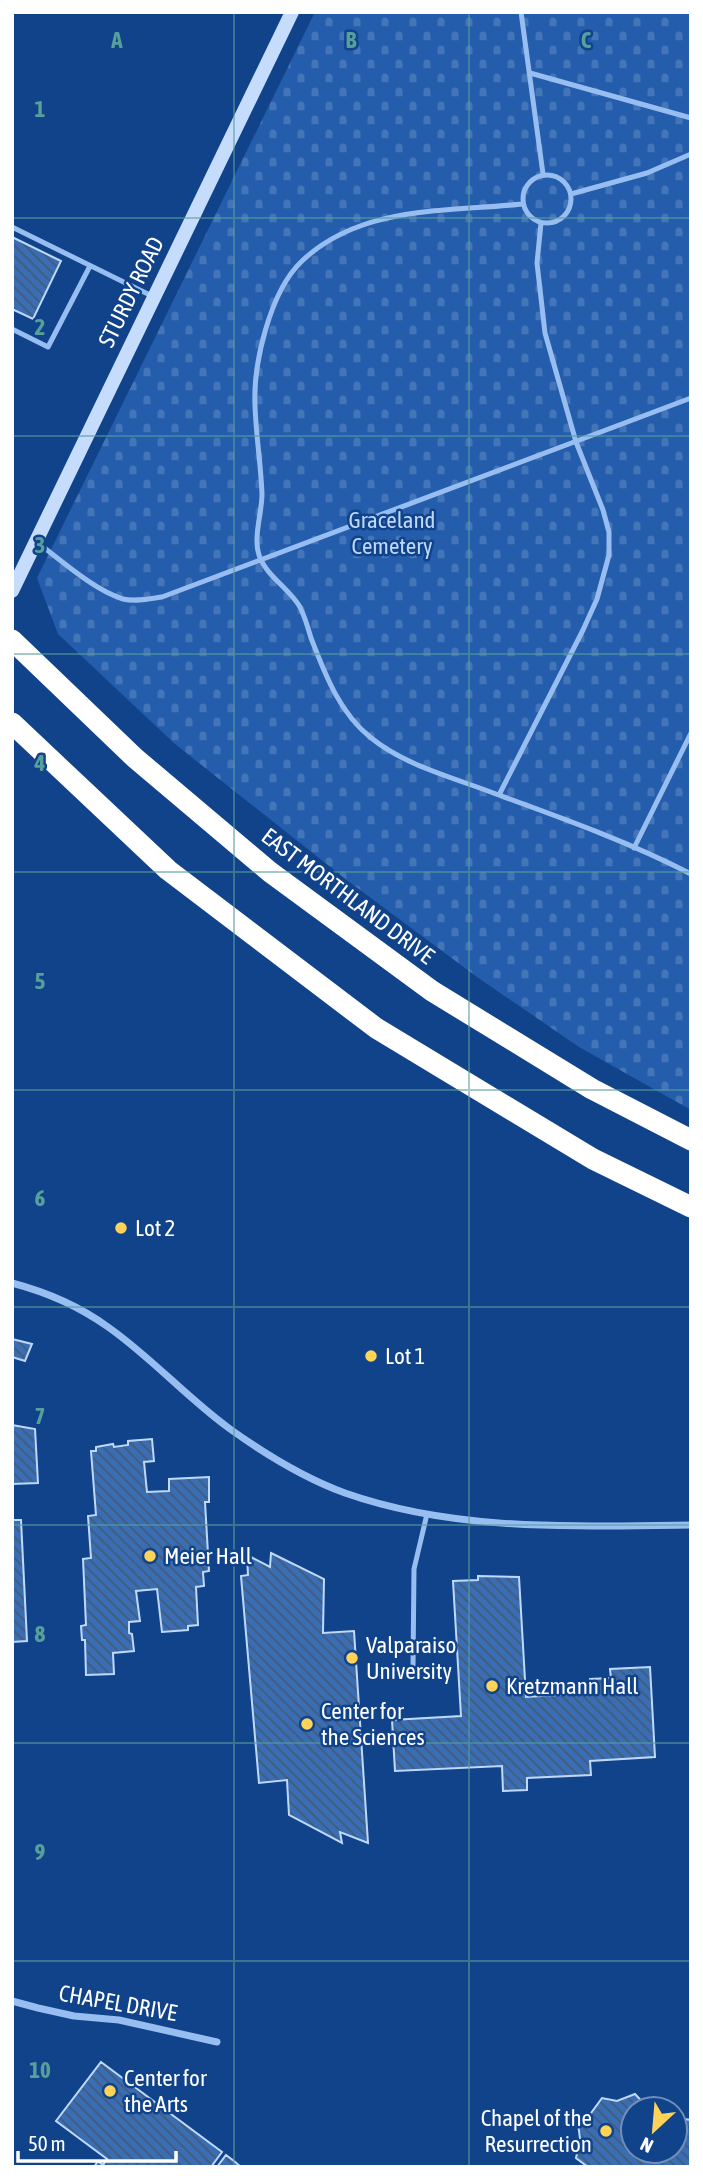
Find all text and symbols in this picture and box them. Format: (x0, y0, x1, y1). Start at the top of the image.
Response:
text: A (110, 27, 123, 53)
text: B (346, 27, 357, 53)
text: C (581, 27, 592, 53)
text: 1 (35, 96, 46, 122)
street label: STURDY ROAD (93, 233, 169, 351)
text: 2 (35, 314, 45, 340)
park label: Graceland Cemetery (348, 507, 436, 559)
text: 3 (35, 532, 45, 558)
text: 4 (34, 750, 46, 776)
street label: EAST MORTHLAND DRIVE (257, 823, 439, 969)
text: 5 (35, 968, 46, 994)
text: 6 (35, 1185, 46, 1211)
place label: Lot 2 (135, 1215, 175, 1241)
marker: Lot 2 (113, 1220, 129, 1236)
place label: Lot 1 (385, 1343, 425, 1369)
marker: Lot 1 (363, 1348, 379, 1364)
text: 7 (35, 1403, 45, 1429)
place label: Meier Hall (164, 1543, 252, 1569)
marker: Meier Hall (142, 1548, 158, 1564)
text: 8 (35, 1621, 46, 1647)
place label: Valparaiso University (366, 1632, 456, 1684)
marker: Valparaiso University (344, 1650, 360, 1666)
place label: Kretzmann Hall (506, 1673, 638, 1699)
marker: Kretzmann Hall (484, 1678, 500, 1694)
place label: Center for the Sciences (321, 1698, 425, 1750)
marker: Center for the Sciences (299, 1716, 315, 1732)
text: 9 (35, 1839, 46, 1865)
street label: CHAPEL DRIVE (57, 1980, 179, 2026)
text: 10 (29, 2057, 51, 2083)
place label: Center for the Arts (124, 2065, 208, 2117)
marker: Center for the Arts (102, 2083, 118, 2099)
north arrow (619, 2095, 689, 2165)
place label: Chapel of the Resurrection (481, 2105, 592, 2157)
scale bar (18, 2120, 175, 2164)
marker: Chapel of the Resurrection (598, 2123, 614, 2139)
text: 50 m (28, 2131, 66, 2155)
text: N (637, 2133, 656, 2158)

